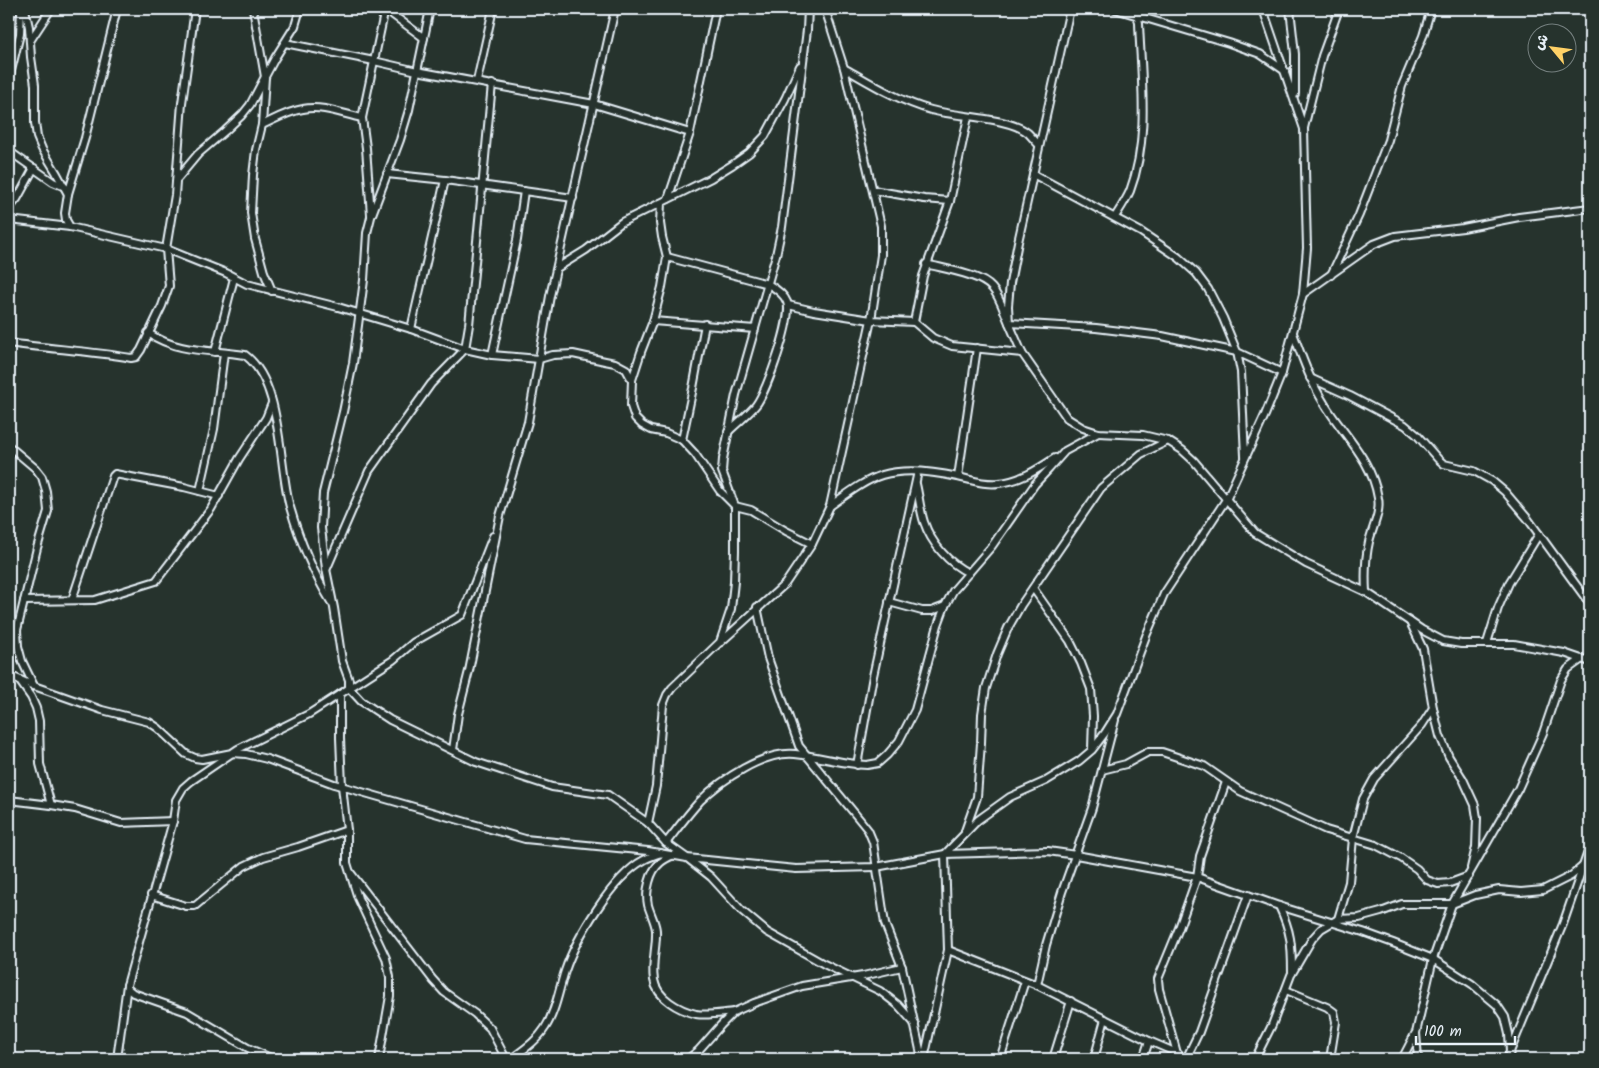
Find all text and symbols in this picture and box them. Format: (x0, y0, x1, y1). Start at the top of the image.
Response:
north arrow (1526, 22, 1576, 72)
text: ش (1528, 30, 1555, 54)
scale bar (1416, 1013, 1515, 1045)
text: 100 m (1424, 1020, 1462, 1044)

